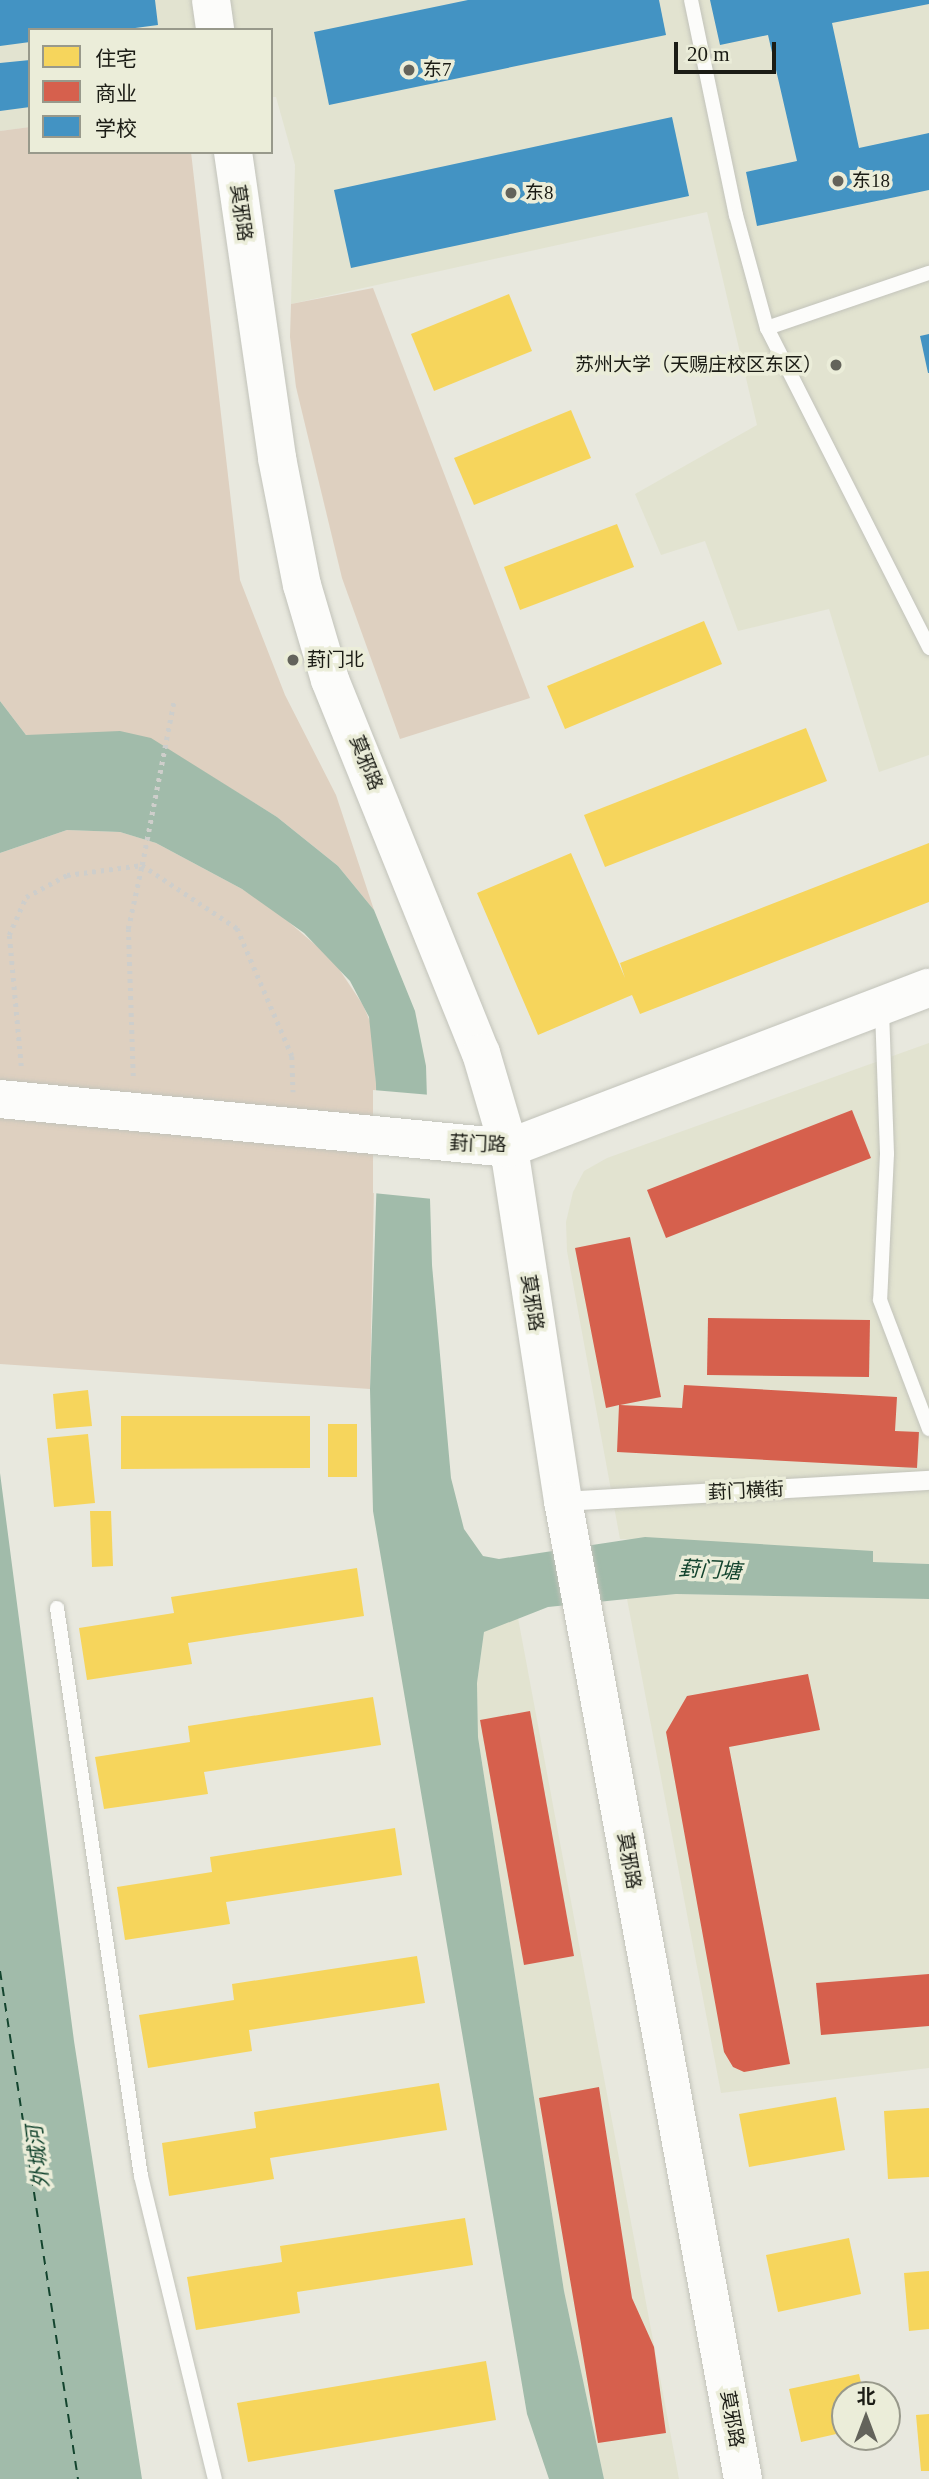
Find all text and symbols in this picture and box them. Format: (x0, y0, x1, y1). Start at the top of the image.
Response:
legend (28, 28, 273, 154)
scale bar (677, 28, 778, 72)
text: 20 m (687, 42, 730, 66)
text: 住宅 (95, 47, 137, 71)
place label: 东7 (423, 59, 451, 81)
marker: 东7 (401, 62, 417, 78)
text: 商业 (95, 82, 137, 106)
text: 学校 (95, 117, 137, 141)
place label: 东18 (852, 170, 890, 192)
marker: 东18 (830, 173, 846, 189)
place label: 东8 (525, 182, 553, 204)
street label: 莫邪路 (226, 183, 256, 243)
marker: 东8 (503, 185, 519, 201)
place label: 苏州大学（天赐庄校区东区） (575, 354, 822, 376)
marker: 苏州大学（天赐庄校区东区） (828, 357, 844, 373)
place label: 葑门北 (307, 649, 364, 671)
marker: 葑门北 (285, 652, 301, 668)
street label: 莫邪路 (345, 732, 387, 794)
street label: 葑门路 (449, 1132, 507, 1156)
street label: 莫邪路 (516, 1273, 548, 1333)
street label: 葑门横街 (707, 1478, 785, 1504)
water label: 葑门塘 (678, 1556, 742, 1584)
street label: 莫邪路 (613, 1831, 645, 1891)
water label: 外城河 (22, 2124, 54, 2190)
north arrow (831, 2381, 901, 2451)
text: 北 (856, 2386, 876, 2407)
street label: 莫邪路 (716, 2389, 748, 2449)

